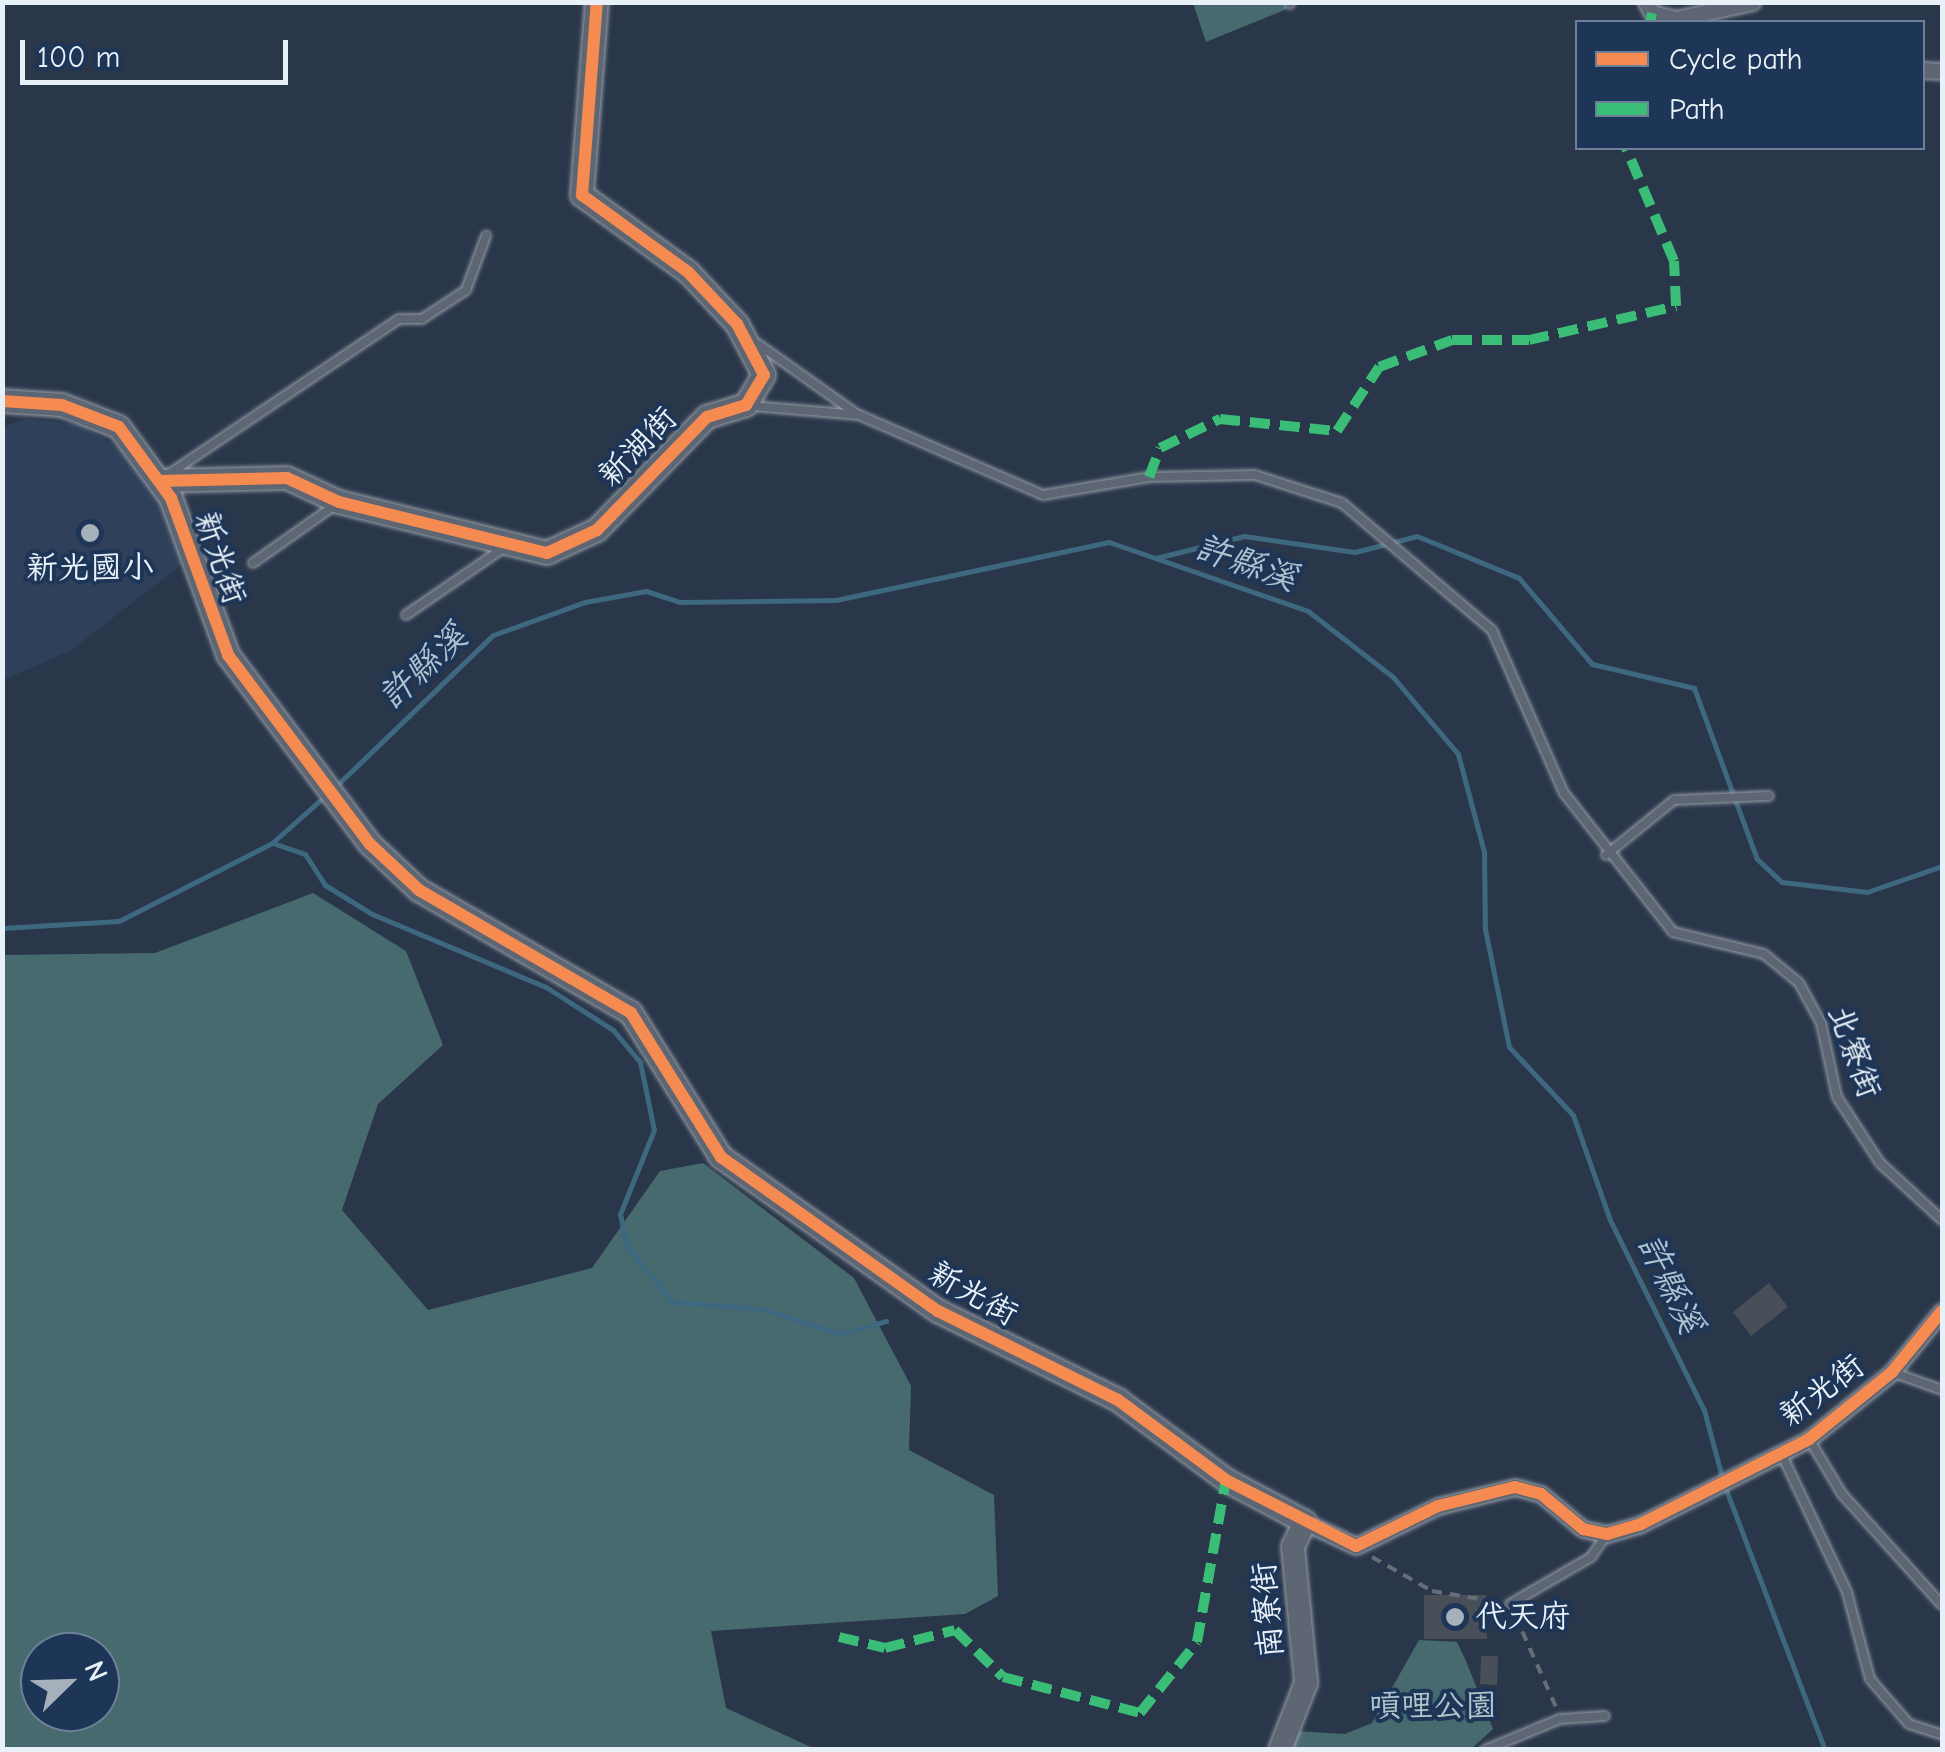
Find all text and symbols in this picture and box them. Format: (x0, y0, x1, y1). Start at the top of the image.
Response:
scale bar (25, 20, 292, 82)
legend (1575, 20, 1925, 150)
text: 100 m (37, 40, 120, 75)
text: Cycle path (1669, 42, 1803, 77)
text: Path (1669, 92, 1725, 127)
street label: 新湖街 (591, 399, 685, 495)
street label: 新光街 (186, 506, 254, 610)
marker: 新光國小 (79, 522, 101, 544)
water label: 許縣溪 (1190, 526, 1302, 600)
place label: 新光國小 (26, 549, 154, 587)
water label: 許縣溪 (370, 616, 476, 718)
street label: 北寮街 (1820, 1000, 1888, 1104)
water label: 許縣溪 (1628, 1228, 1712, 1340)
street label: 新光街 (922, 1254, 1024, 1334)
street label: 新光街 (1772, 1347, 1872, 1435)
street label: 南寮街 (1245, 1561, 1291, 1659)
place label: 代天府 (1475, 1598, 1571, 1636)
marker: 代天府 (1444, 1606, 1466, 1628)
north arrow (20, 1632, 120, 1732)
text: N (77, 1656, 114, 1686)
park label: 嗊哩公園 (1369, 1687, 1497, 1725)

